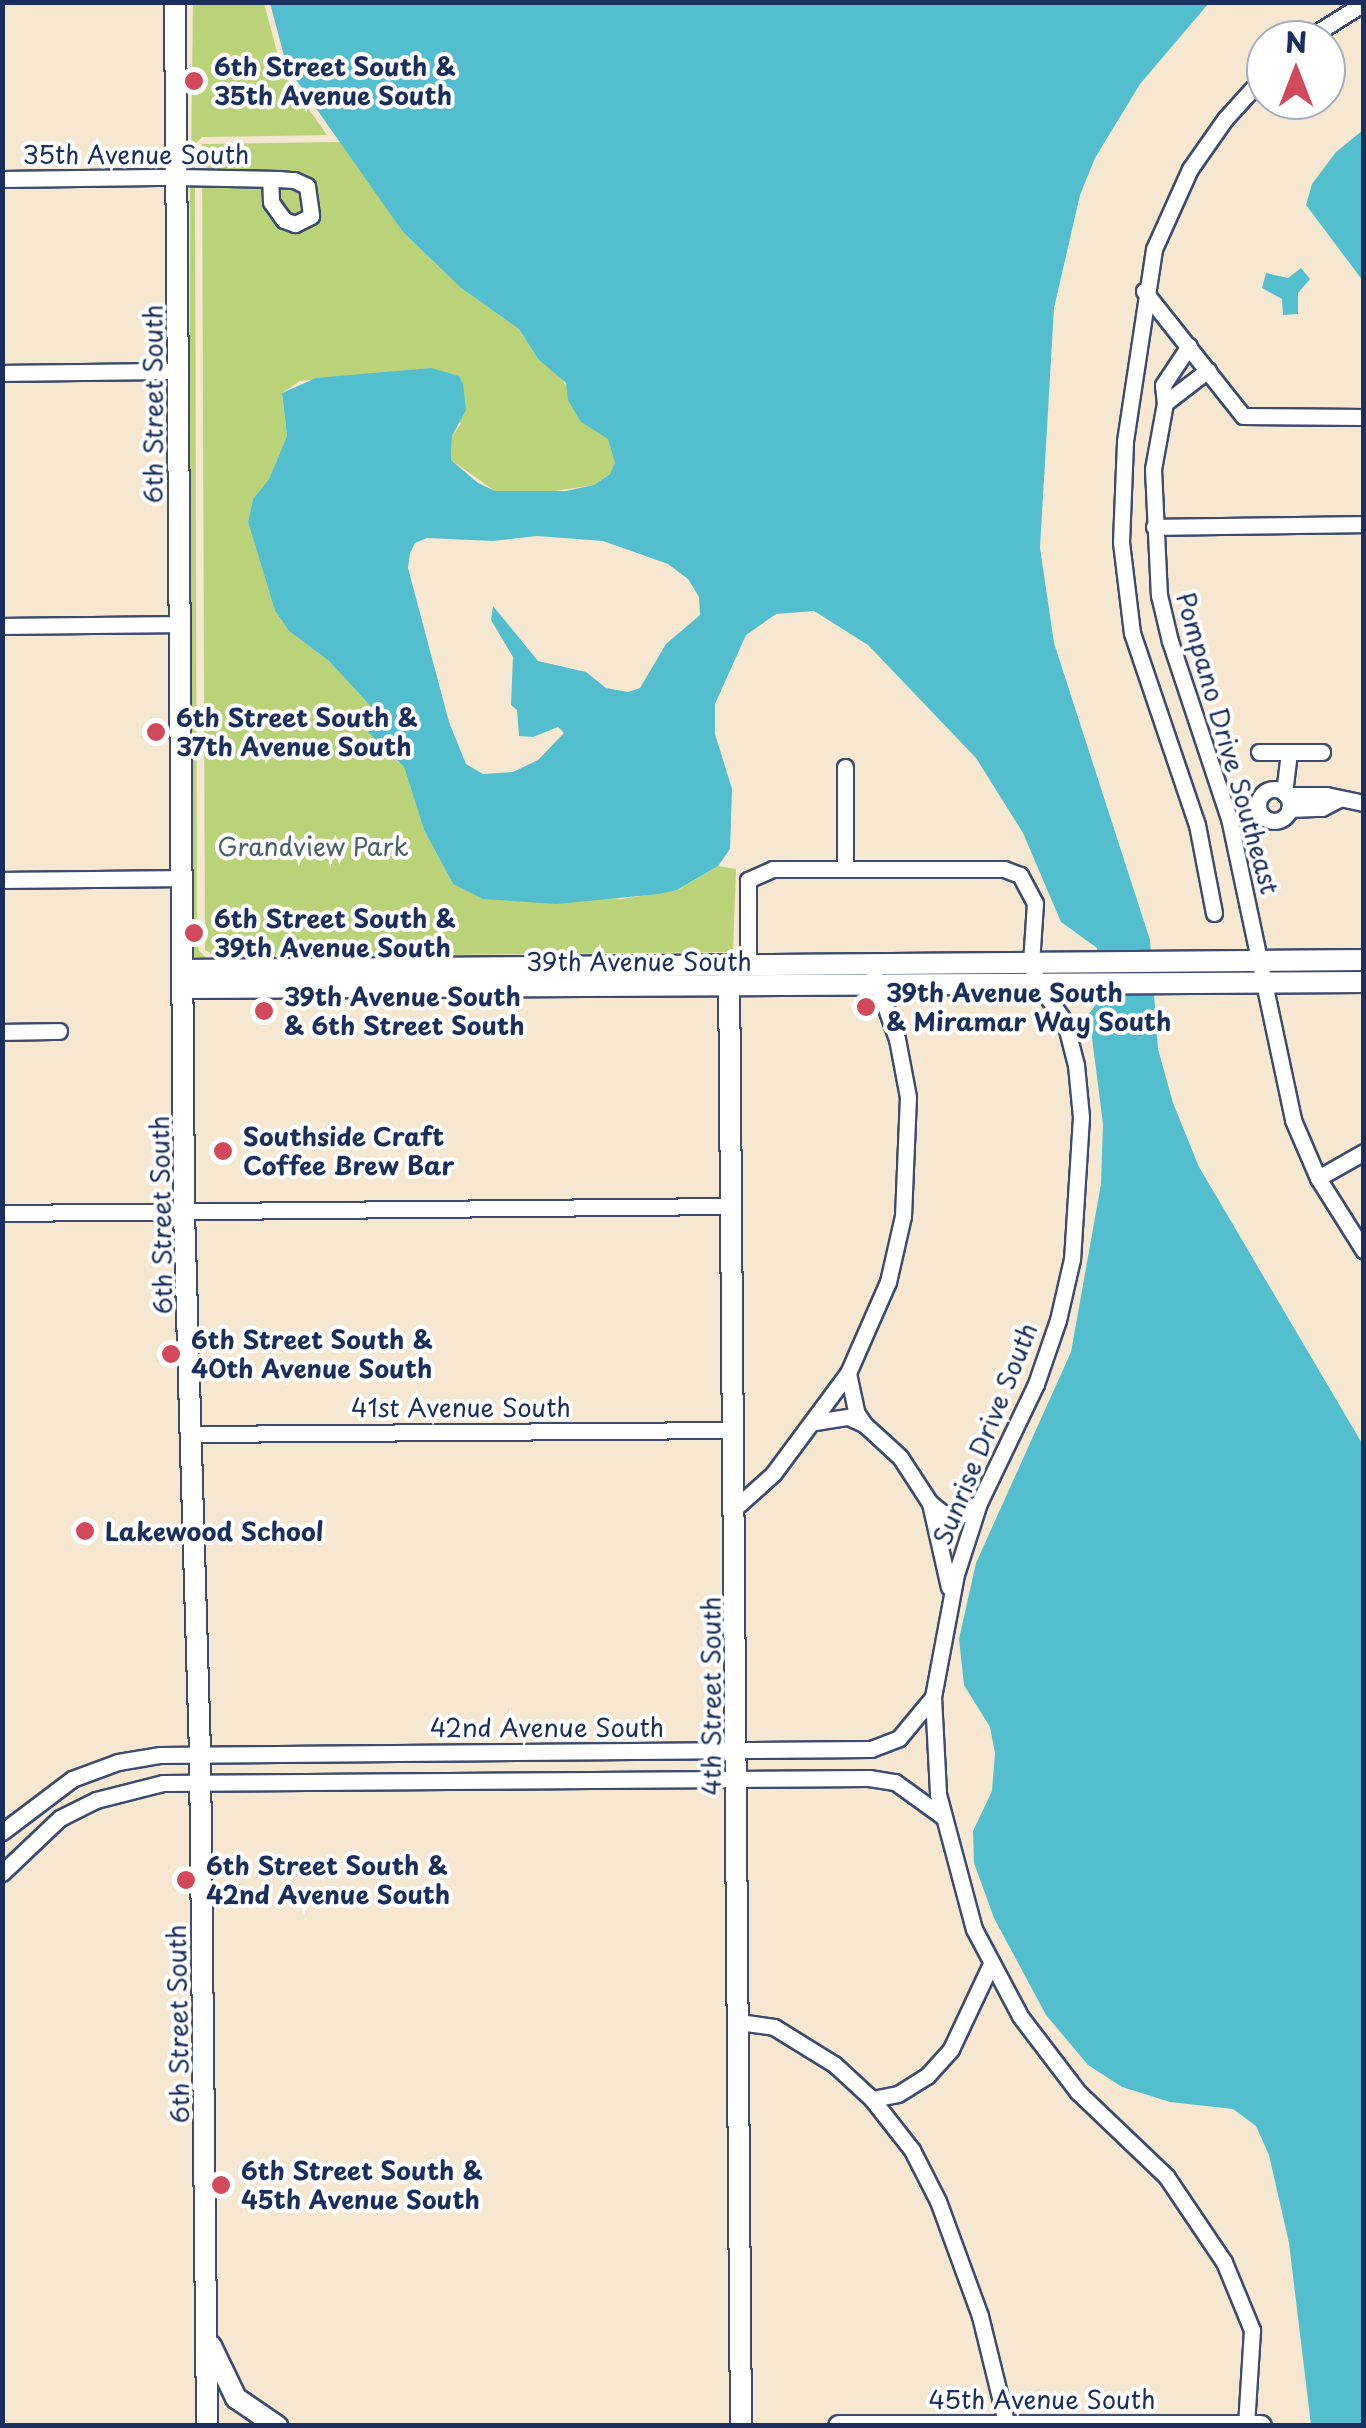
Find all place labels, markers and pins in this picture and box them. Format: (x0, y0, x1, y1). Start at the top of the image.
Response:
place label: 6th Street South & 35th Avenue South (214, 52, 457, 111)
marker: 6th Street South & 35th Avenue South (183, 70, 205, 92)
place label: 6th Street South & 37th Avenue South (176, 703, 419, 762)
marker: 6th Street South & 37th Avenue South (145, 721, 167, 743)
place label: 6th Street South & 39th Avenue South (214, 904, 457, 963)
marker: 6th Street South & 39th Avenue South (183, 922, 205, 944)
place label: 39th Avenue South & Miramar Way South (886, 978, 1172, 1037)
place label: 39th Avenue South & 6th Street South (284, 982, 527, 1041)
marker: 39th Avenue South & Miramar Way South (855, 996, 877, 1018)
marker: 39th Avenue South & 6th Street South (253, 1000, 275, 1022)
place label: Southside Craft Coffee Brew Bar (243, 1122, 455, 1181)
marker: Southside Craft Coffee Brew Bar (212, 1140, 234, 1162)
place label: 6th Street South & 40th Avenue South (191, 1325, 434, 1384)
marker: 6th Street South & 40th Avenue South (160, 1343, 182, 1365)
place label: Lakewood School (105, 1516, 323, 1546)
marker: Lakewood School (74, 1520, 96, 1542)
place label: 6th Street South & 42nd Avenue South (206, 1851, 450, 1910)
marker: 6th Street South & 42nd Avenue South (175, 1869, 197, 1891)
place label: 6th Street South & 45th Avenue South (241, 2156, 484, 2215)
marker: 6th Street South & 45th Avenue South (210, 2174, 232, 2196)

